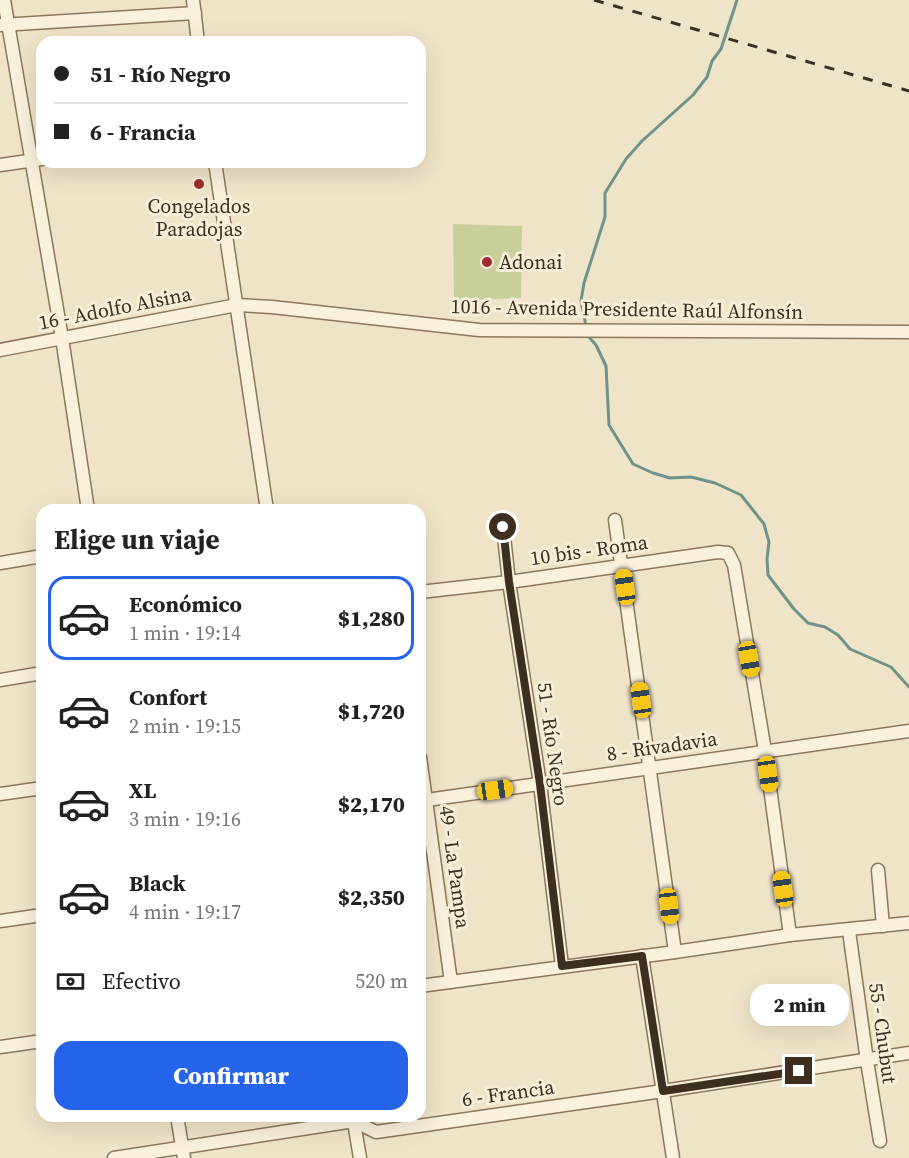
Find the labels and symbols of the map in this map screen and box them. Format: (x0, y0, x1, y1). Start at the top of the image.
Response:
marker: Congelados Paradojas (192, 177, 206, 191)
place label: Congelados Paradojas (148, 192, 250, 243)
place label: Adonai (499, 248, 563, 276)
marker: Adonai (480, 255, 494, 269)
street label: 16 - Adolfo Alsina (36, 279, 195, 337)
street label: 1016 - Avenida Presidente Raúl Alfonsín (451, 292, 803, 326)
route start (489, 513, 516, 540)
street label: 10 bis - Roma (528, 528, 650, 572)
car (614, 568, 636, 606)
car (737, 640, 761, 678)
street label: 51 - Río Negro (530, 680, 576, 808)
car (630, 681, 652, 719)
street label: 8 - Rivadavia (605, 724, 720, 768)
car (757, 755, 779, 793)
car (476, 779, 514, 801)
street label: 49 - La Pampa (433, 804, 478, 931)
car (772, 870, 794, 908)
car (658, 887, 680, 925)
street label: 55 - Chubut (862, 981, 904, 1086)
callout: 2 min (750, 984, 848, 1026)
route end (785, 1057, 812, 1084)
street label: 6 - Francia (460, 1073, 557, 1113)

